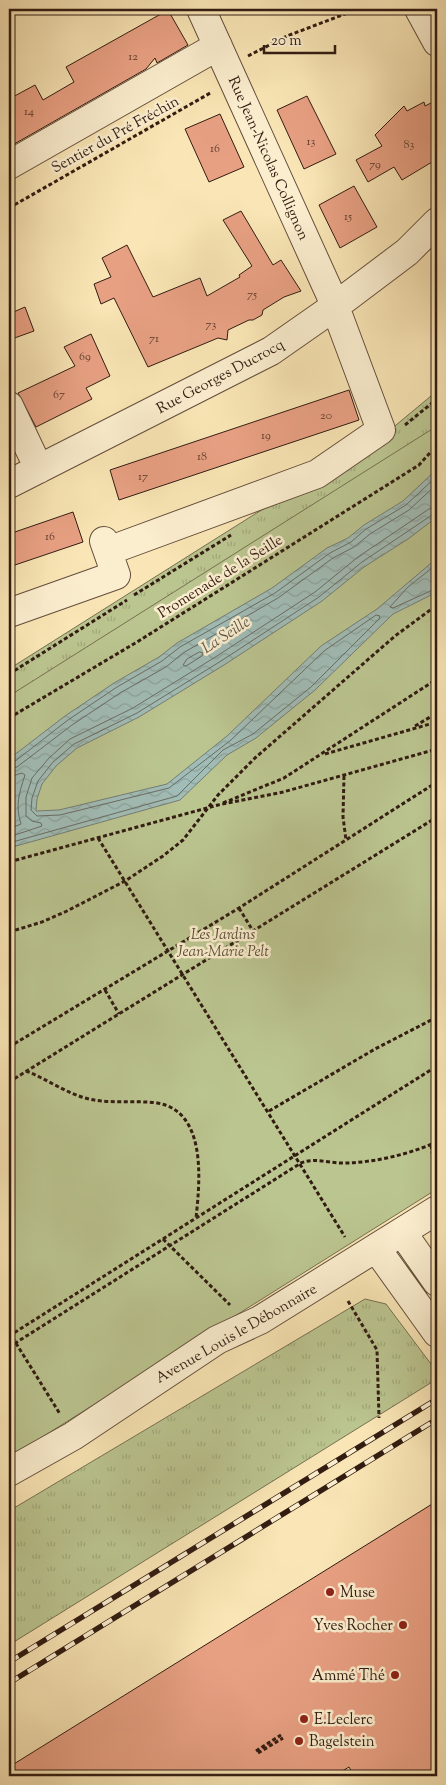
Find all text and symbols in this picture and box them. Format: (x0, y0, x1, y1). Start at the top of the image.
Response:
scale bar (264, 22, 335, 54)
text: 20 m (271, 31, 302, 52)
house number: 12 (128, 48, 138, 66)
street label: Rue Jean-Nicolas Collignon (222, 73, 313, 244)
street label: Sentier du Pré Fréchin (48, 91, 184, 179)
house number: 14 (24, 103, 34, 121)
house number: 13 (307, 133, 316, 151)
house number: 83 (404, 136, 415, 154)
house number: 16 (210, 140, 220, 158)
house number: 79 (369, 156, 381, 174)
house number: 15 (344, 208, 352, 226)
house number: 75 (247, 286, 257, 304)
house number: 73 (206, 316, 217, 334)
house number: 71 (149, 330, 159, 348)
street label: Rue Georges Ducrocq (153, 334, 289, 420)
house number: 69 (79, 348, 91, 366)
house number: 67 (53, 386, 65, 404)
house number: 20 (320, 407, 332, 425)
house number: 19 (261, 427, 271, 445)
house number: 18 (197, 448, 207, 466)
house number: 17 (138, 468, 148, 486)
house number: 16 (45, 528, 55, 546)
street label: Promenade de la Seille (154, 530, 287, 624)
water label: La Seille (197, 612, 255, 660)
park label: Les Jardins Jean-Marie Pelt (176, 925, 269, 963)
street label: Avenue Louis le Débonnaire (152, 1279, 321, 1389)
place label: Muse (340, 1583, 375, 1604)
marker: Muse (324, 1586, 336, 1598)
place label: Yves Rocher (313, 1616, 393, 1637)
marker: Yves Rocher (397, 1619, 409, 1631)
place label: Ammé Thé (312, 1666, 385, 1687)
marker: Ammé Thé (389, 1669, 401, 1681)
place label: E.Leclerc (314, 1710, 373, 1731)
marker: E.Leclerc (298, 1713, 310, 1725)
place label: Bagelstein (309, 1732, 375, 1753)
marker: Bagelstein (293, 1735, 305, 1747)

